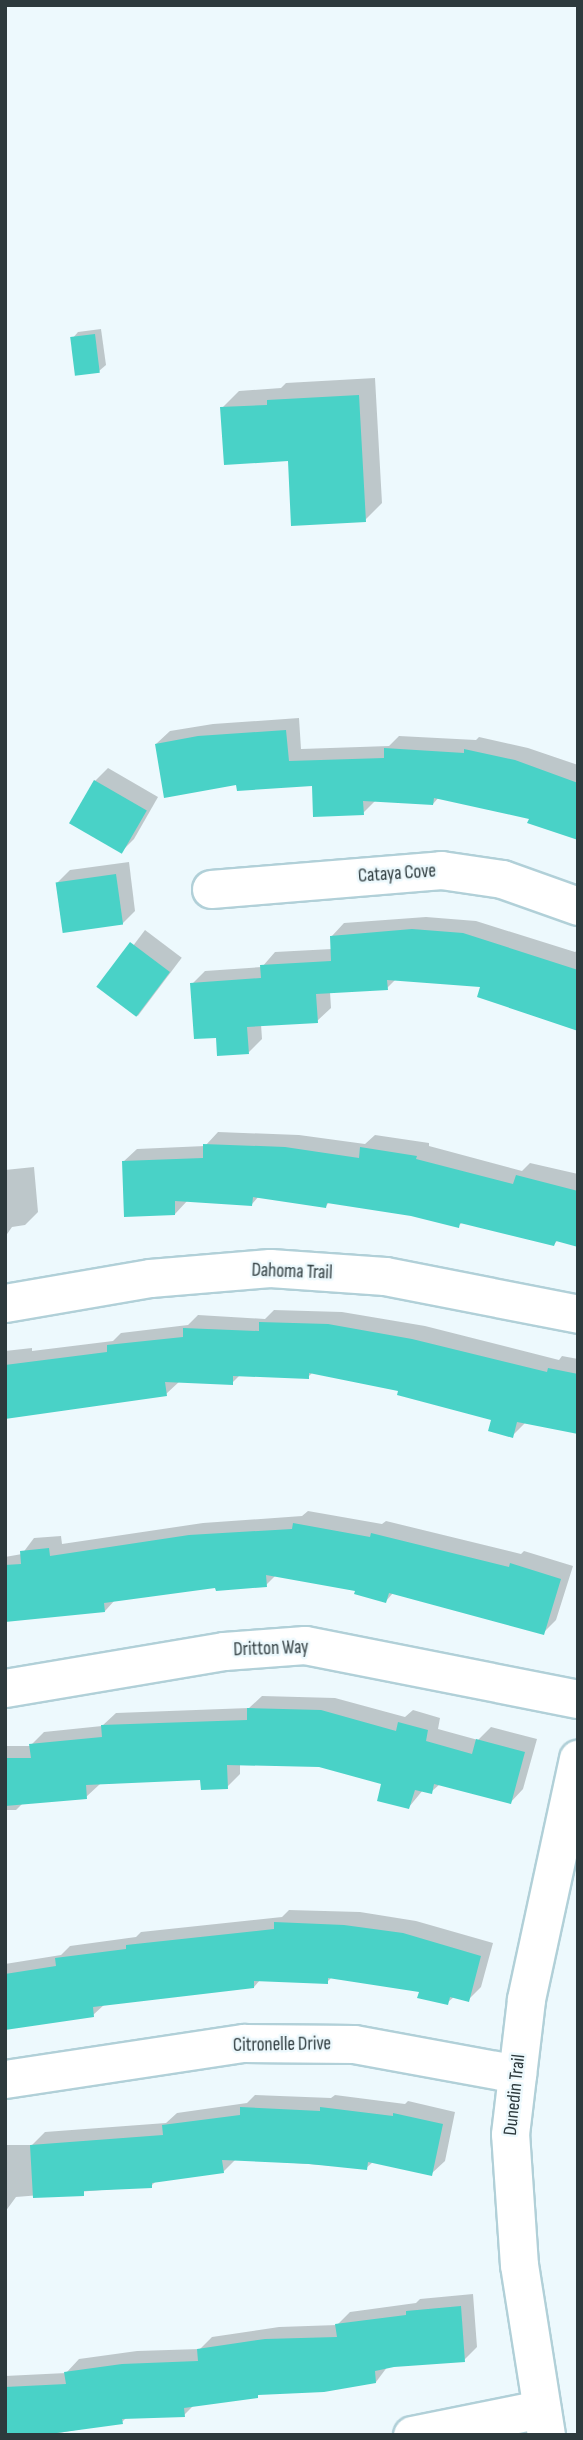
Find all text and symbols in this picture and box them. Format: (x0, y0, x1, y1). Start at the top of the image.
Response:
street label: Cataya Cove (357, 860, 437, 888)
street label: Dahoma Trail (251, 1259, 333, 1285)
street label: Dritton Way (233, 1636, 309, 1662)
street label: Citronelle Drive (233, 2033, 331, 2057)
street label: Dunedin Trail (499, 2053, 531, 2137)

